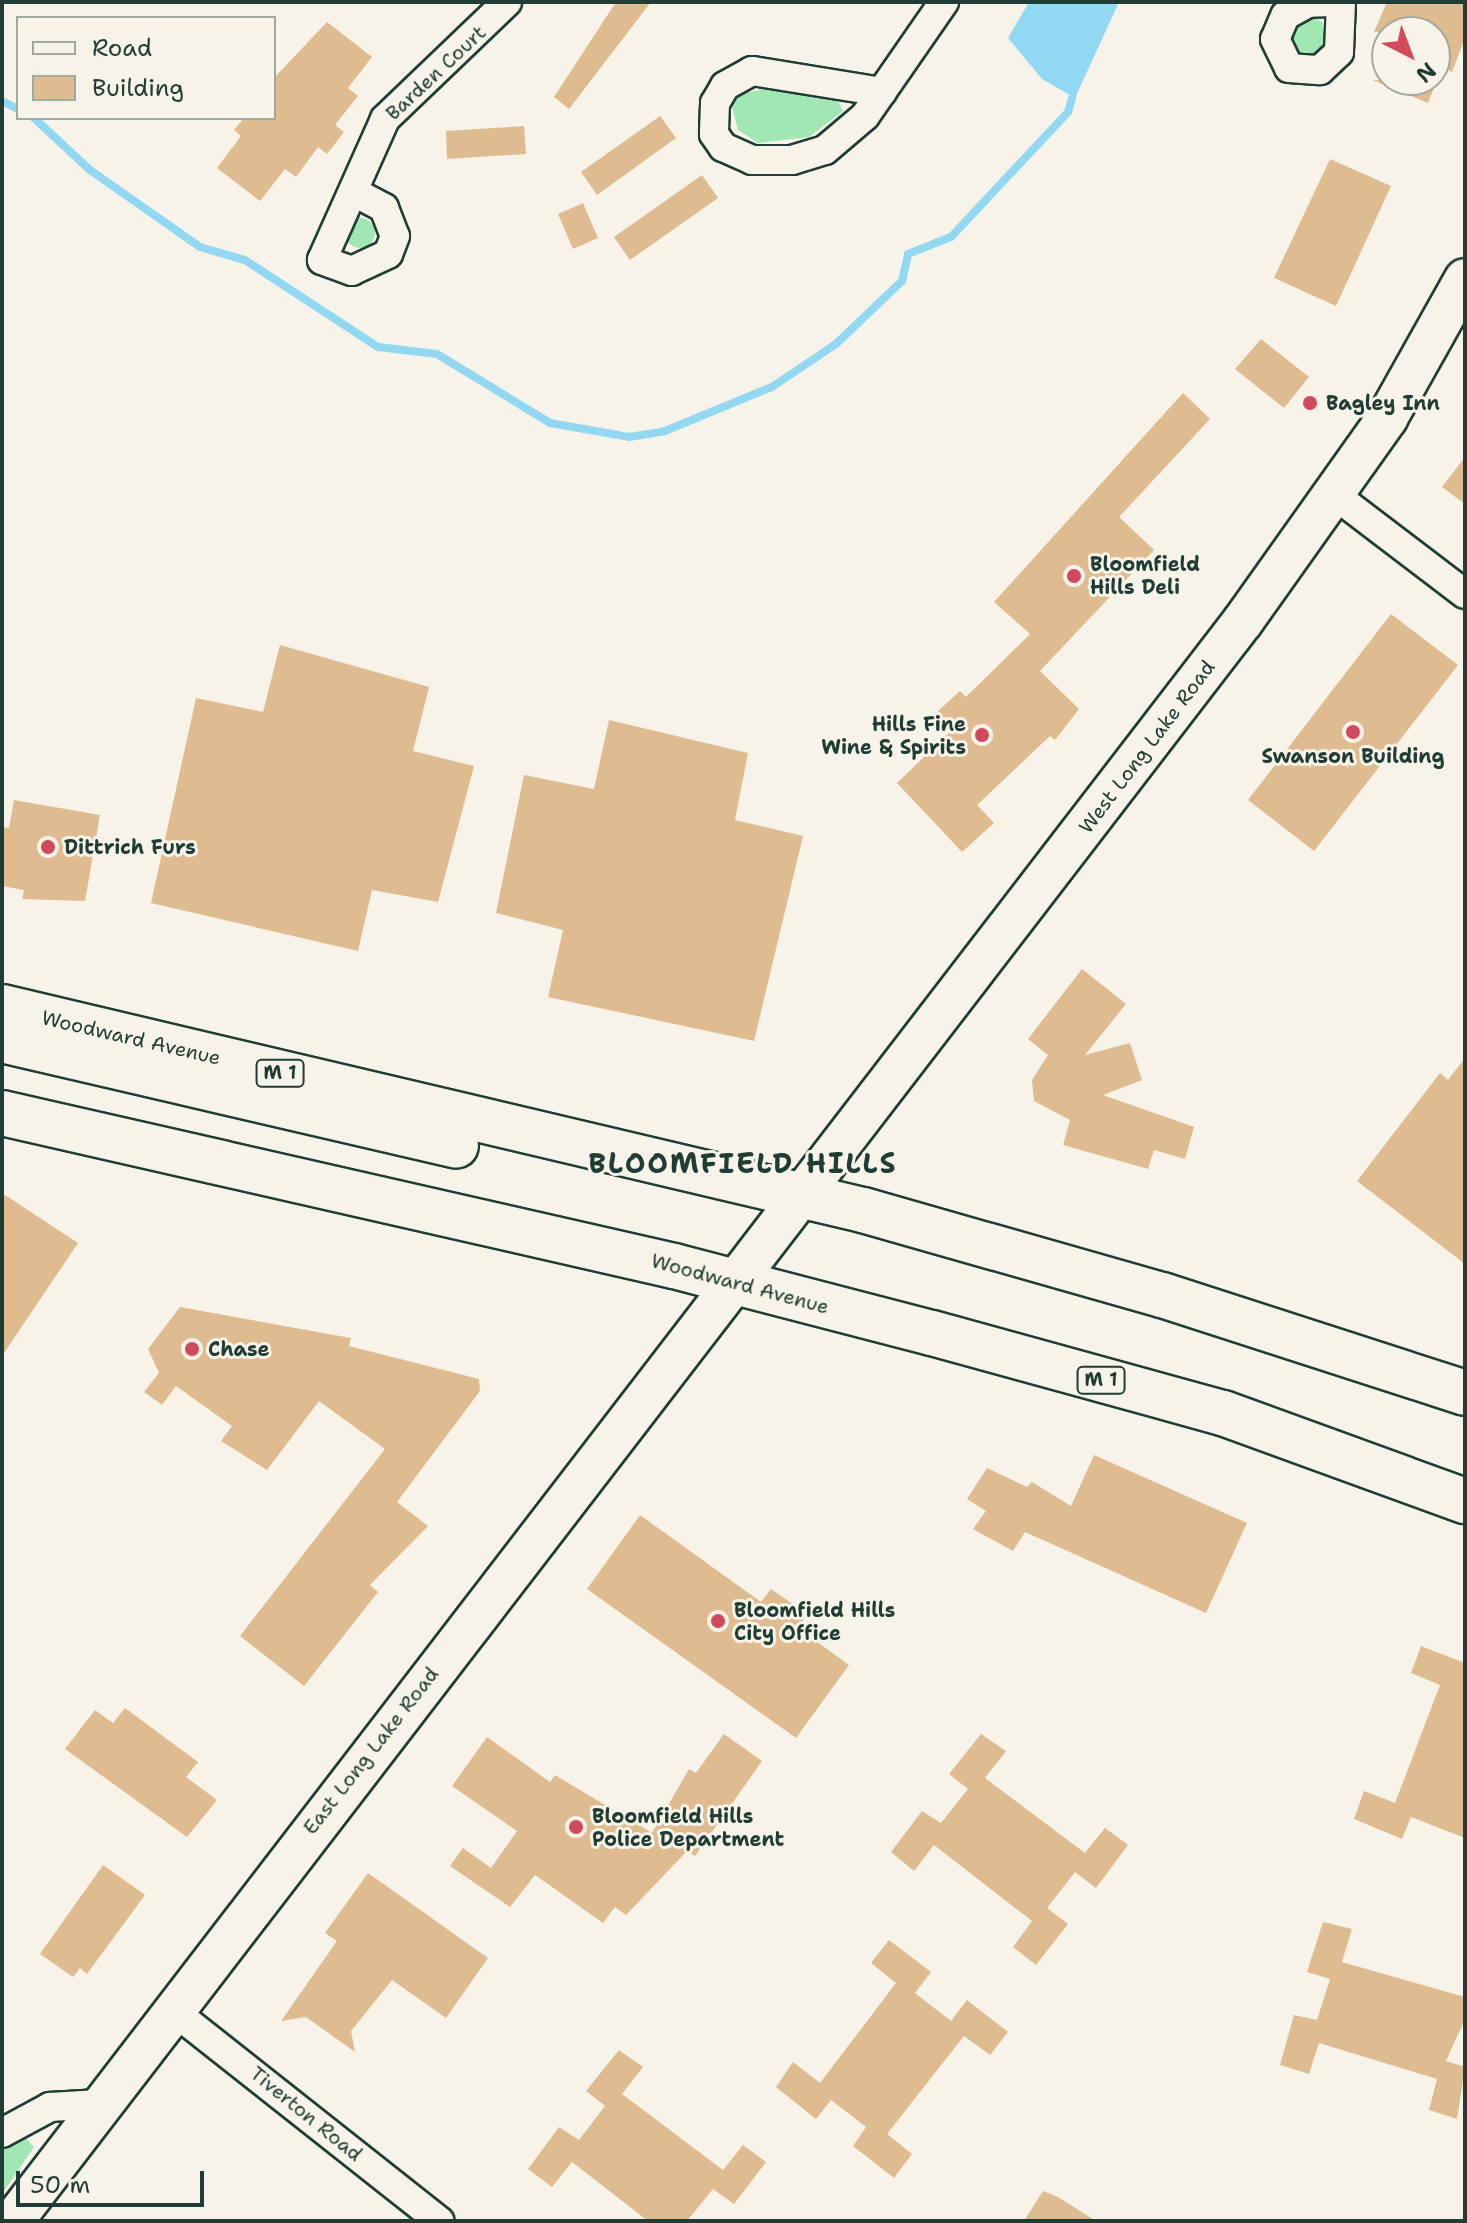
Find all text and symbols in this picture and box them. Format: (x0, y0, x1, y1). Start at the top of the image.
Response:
legend (16, 16, 276, 120)
north arrow (1371, 16, 1451, 96)
street label: Barden Court (381, 21, 491, 125)
text: Road (92, 32, 152, 64)
text: N (1410, 56, 1442, 89)
text: Building (92, 72, 184, 104)
place label: Bagley Inn (1326, 391, 1440, 415)
marker: Bagley Inn (1301, 394, 1319, 412)
place label: Bloomfield Hills Deli (1090, 552, 1200, 599)
marker: Bloomfield Hills Deli (1065, 567, 1083, 585)
street label: West Long Lake Road (1074, 656, 1220, 838)
place label: Hills Fine Wine & Spirits (821, 712, 966, 759)
marker: Swanson Building (1344, 723, 1362, 741)
marker: Hills Fine Wine & Spirits (973, 726, 991, 744)
place label: Swanson Building (1262, 744, 1444, 768)
place label: Dittrich Furs (64, 835, 196, 859)
marker: Dittrich Furs (39, 838, 57, 856)
street label: Woodward Avenue (39, 1006, 223, 1070)
road number: M 1 (254, 1059, 306, 1087)
district label: BLOOMFIELD HILLS (589, 1146, 897, 1180)
street label: Woodward Avenue (649, 1249, 831, 1319)
place label: Chase (208, 1337, 270, 1361)
marker: Chase (183, 1340, 201, 1358)
road number: M 1 (1075, 1366, 1127, 1394)
place label: Bloomfield Hills City Office (734, 1598, 895, 1645)
marker: Bloomfield Hills City Office (709, 1612, 727, 1630)
street label: East Long Lake Road (298, 1663, 444, 1839)
place label: Bloomfield Hills Police Department (592, 1804, 784, 1851)
marker: Bloomfield Hills Police Department (567, 1818, 585, 1836)
street label: Tiverton Road (245, 2062, 367, 2166)
scale bar (20, 2155, 208, 2205)
text: 50 m (30, 2169, 90, 2201)

